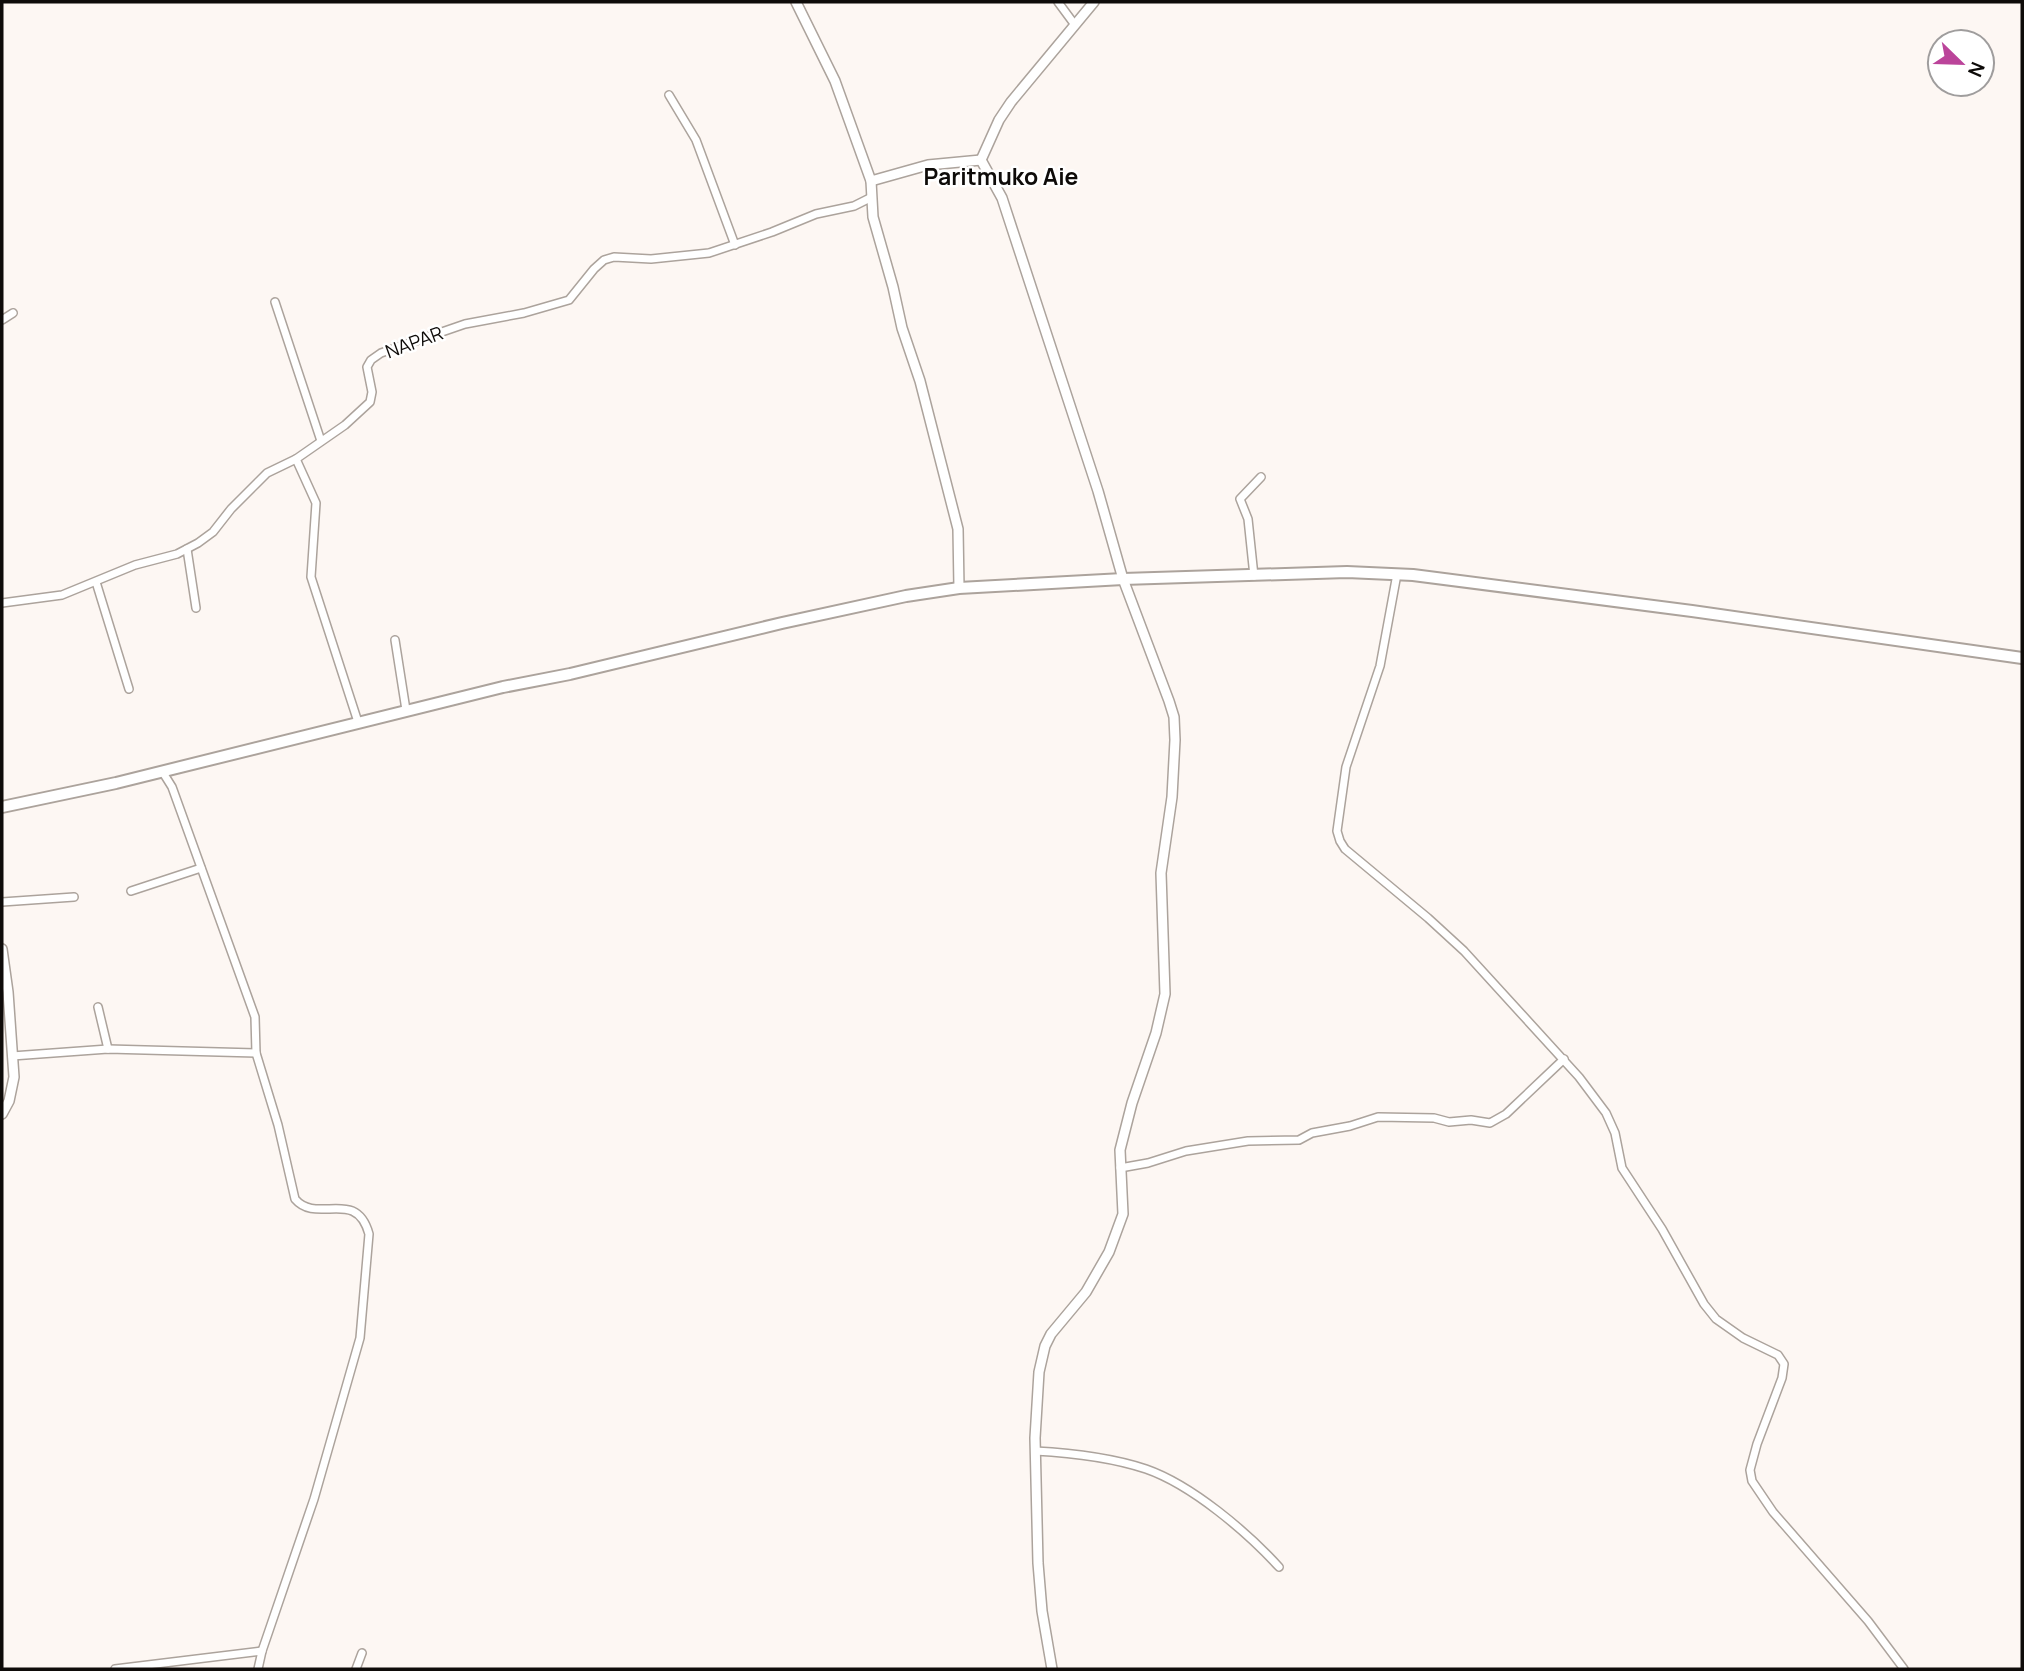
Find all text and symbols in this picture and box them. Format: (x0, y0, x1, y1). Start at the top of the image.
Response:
north arrow (1926, 28, 1996, 98)
text: N (1962, 58, 1991, 81)
district label: Paritmuko Aie (924, 160, 1079, 192)
street label: NAPAR (382, 320, 446, 364)

